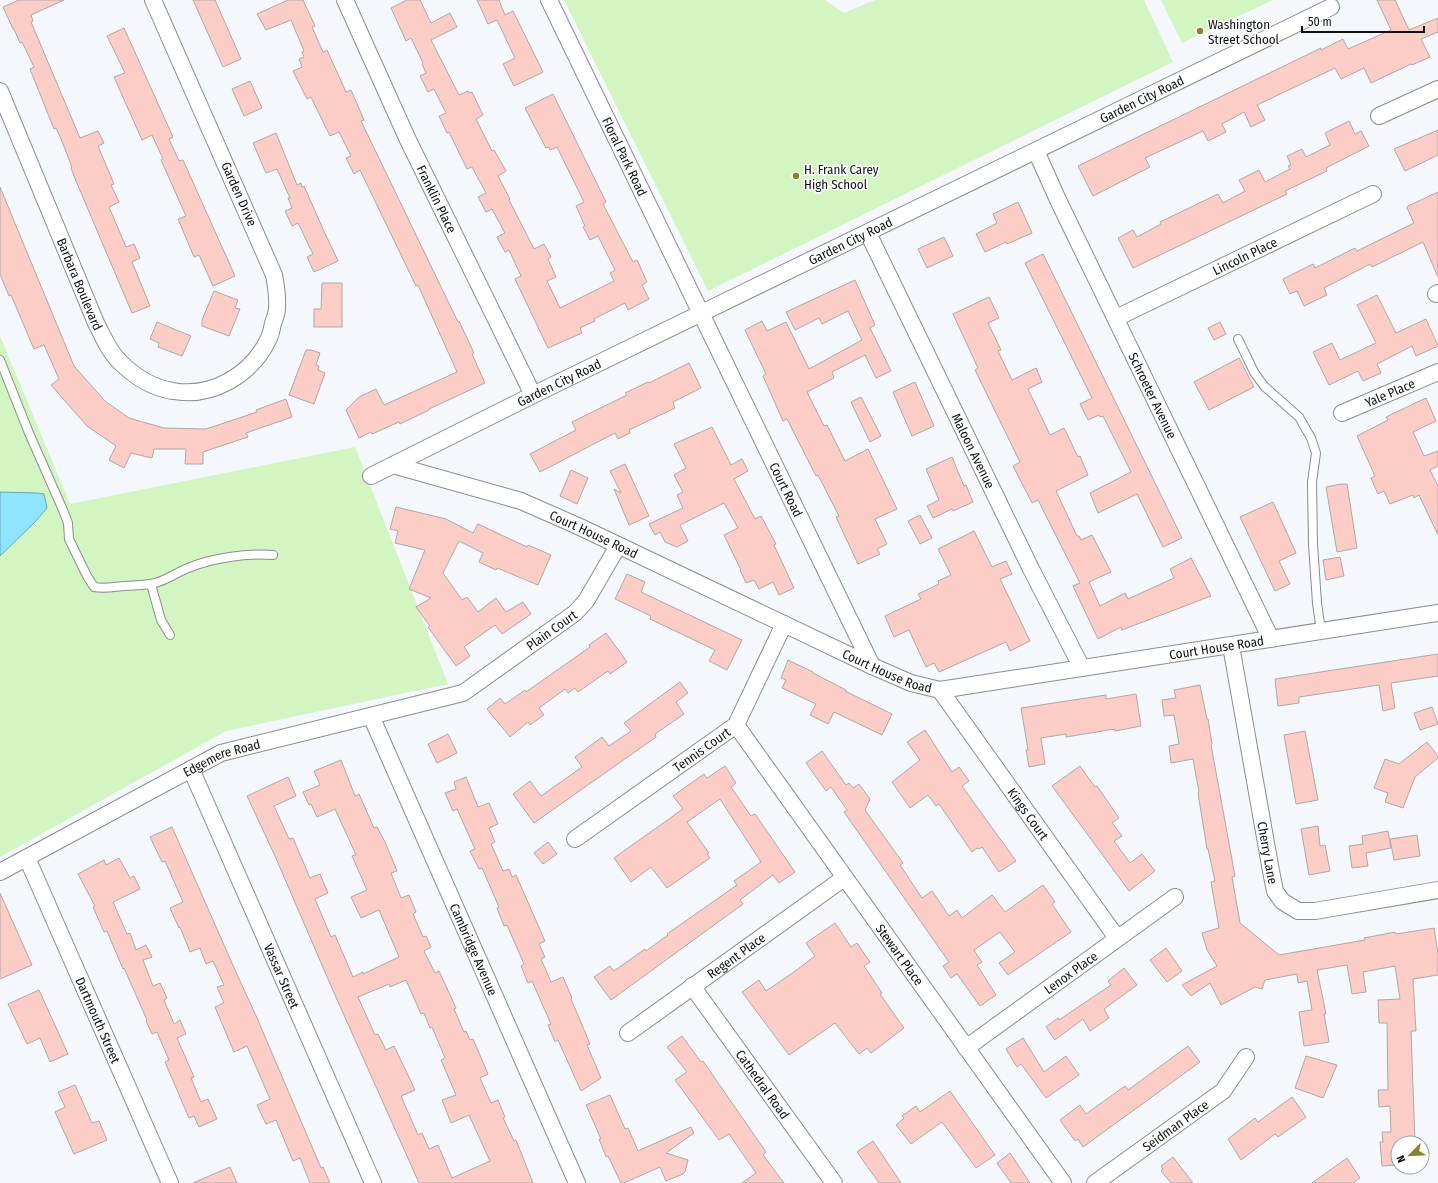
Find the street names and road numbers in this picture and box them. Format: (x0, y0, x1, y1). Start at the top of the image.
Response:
street label: Garden City Road (1097, 72, 1186, 126)
street label: Floral Park Road (599, 115, 650, 198)
street label: Garden Drive (218, 160, 260, 228)
street label: Franklin Place (414, 162, 460, 235)
street label: Garden City Road (806, 214, 895, 267)
street label: Lincoln Place (1210, 234, 1279, 278)
street label: Barbara Boulevard (54, 236, 106, 333)
street label: Schroeter Avenue (1126, 350, 1180, 441)
street label: Garden City Road (515, 356, 603, 409)
street label: Yale Place (1363, 375, 1417, 410)
street label: Maloon Avenue (949, 411, 998, 491)
street label: Court Road (767, 460, 806, 519)
street label: Court House Road (548, 507, 640, 561)
street label: Plain Court (523, 606, 580, 653)
street label: Court House Road (1168, 633, 1265, 662)
street label: Court House Road (840, 646, 934, 695)
street label: Tennis Court (670, 724, 733, 775)
street label: Edgemere Road (180, 736, 262, 780)
street label: Kings Court (1005, 785, 1052, 843)
street label: Cherry Lane (1255, 820, 1281, 885)
street label: Cambridge Avenue (447, 901, 501, 998)
street label: Stewart Place (873, 921, 927, 988)
street label: Regent Place (704, 930, 768, 981)
street label: Vassar Street (261, 941, 303, 1011)
street label: Lenox Place (1041, 948, 1100, 997)
street label: Dartmouth Street (73, 975, 124, 1066)
street label: Cathedral Road (733, 1047, 793, 1121)
street label: Seidman Place (1139, 1096, 1211, 1154)

